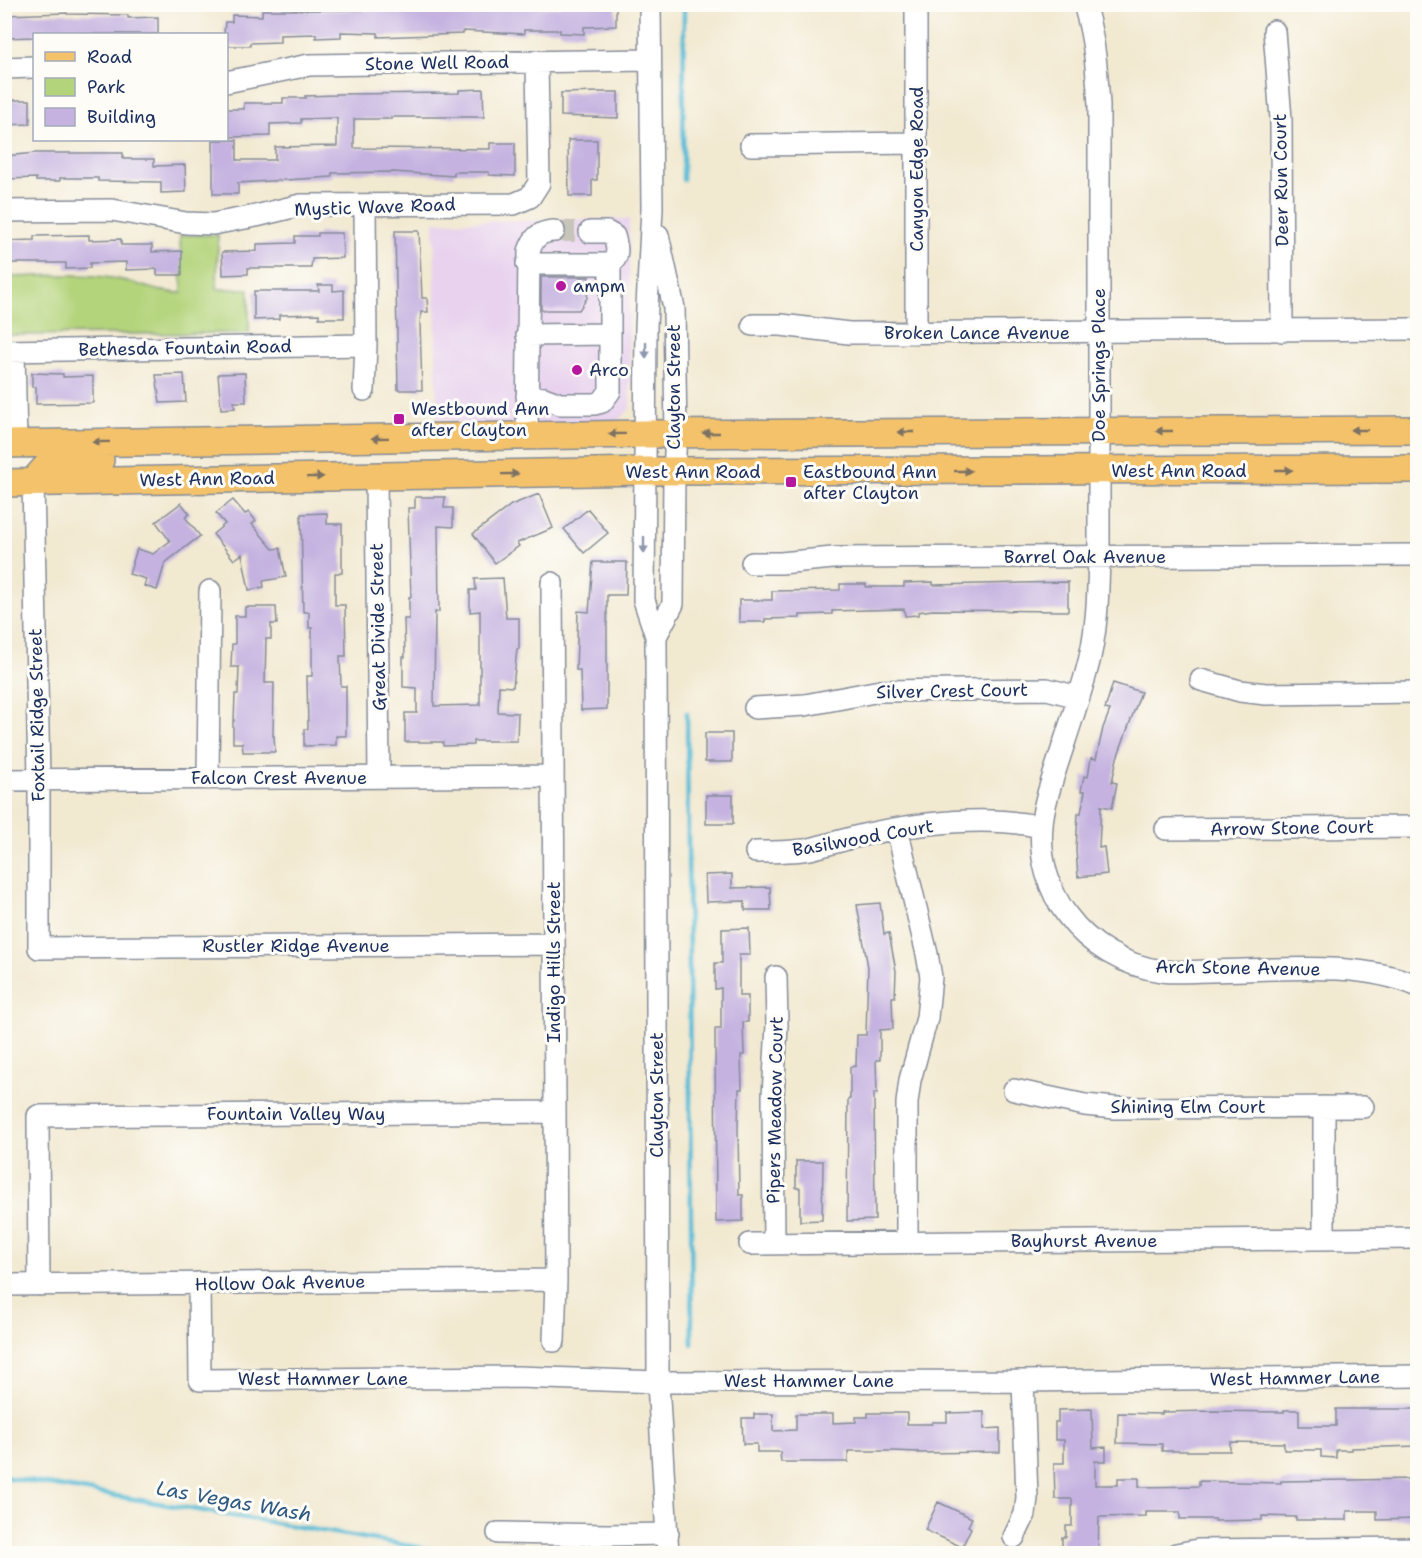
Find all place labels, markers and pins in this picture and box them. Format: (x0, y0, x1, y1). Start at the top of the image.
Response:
place label: ampm (573, 274, 625, 298)
marker: ampm (554, 279, 568, 293)
place label: Arco (589, 358, 629, 382)
marker: Arco (570, 363, 584, 377)
place label: Westbound Ann after Clayton (411, 397, 549, 442)
marker: Westbound Ann after Clayton (392, 412, 406, 426)
place label: Eastbound Ann after Clayton (803, 460, 937, 505)
marker: Eastbound Ann after Clayton (784, 475, 798, 489)

